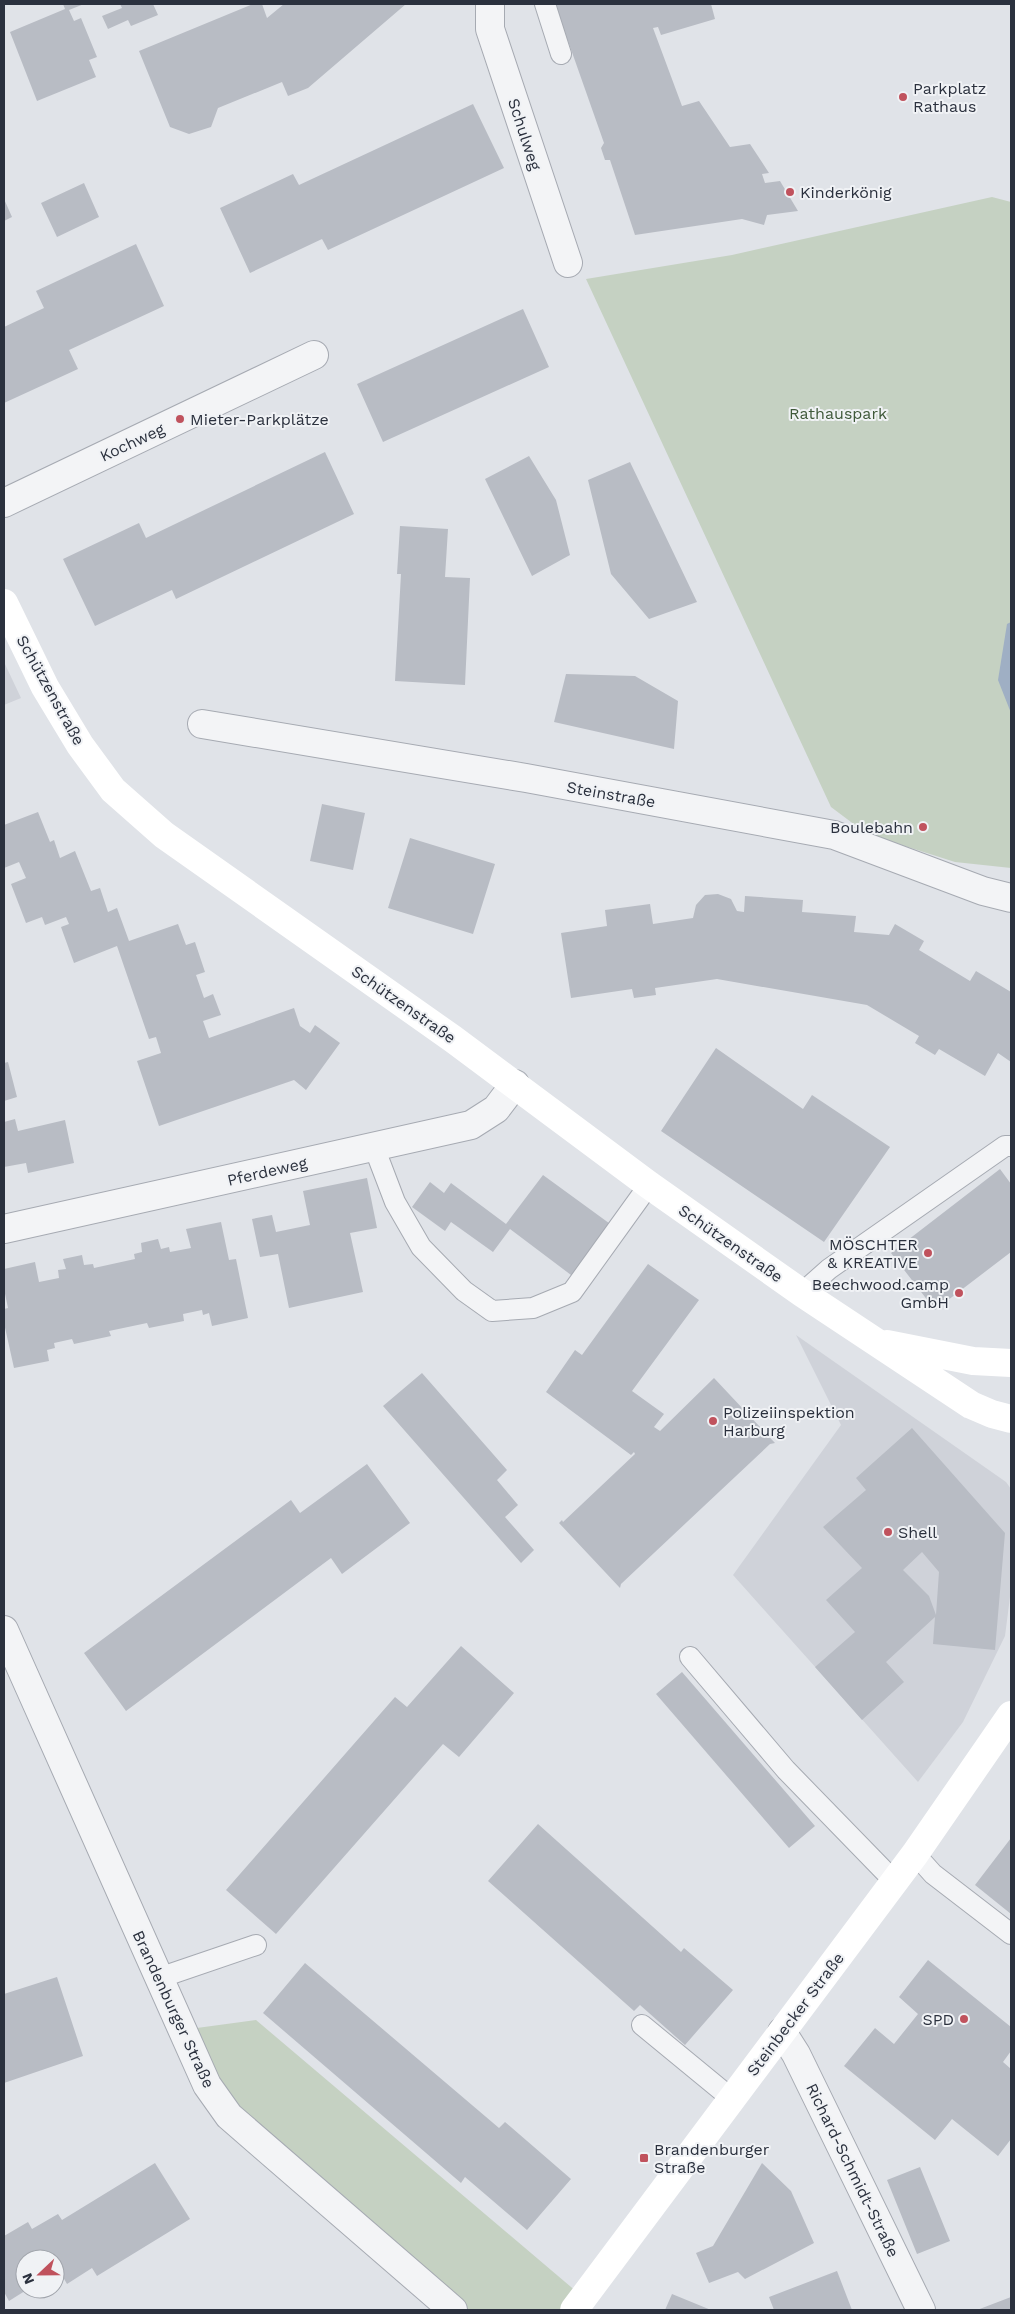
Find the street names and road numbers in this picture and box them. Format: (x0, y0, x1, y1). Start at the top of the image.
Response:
street label: Schulweg (504, 96, 545, 173)
street label: Kochweg (97, 419, 168, 466)
street label: Schützenstraße (12, 632, 89, 749)
street label: Steinstraße (565, 777, 657, 812)
street label: Schützenstraße (348, 961, 459, 1047)
street label: Pferdeweg (225, 1153, 309, 1190)
street label: Schützenstraße (675, 1200, 786, 1286)
street label: Brandenburger Straße (129, 1927, 218, 2091)
street label: Steinbecker Straße (743, 1949, 848, 2080)
street label: Richard-Schmidt-Straße (802, 2080, 903, 2260)

